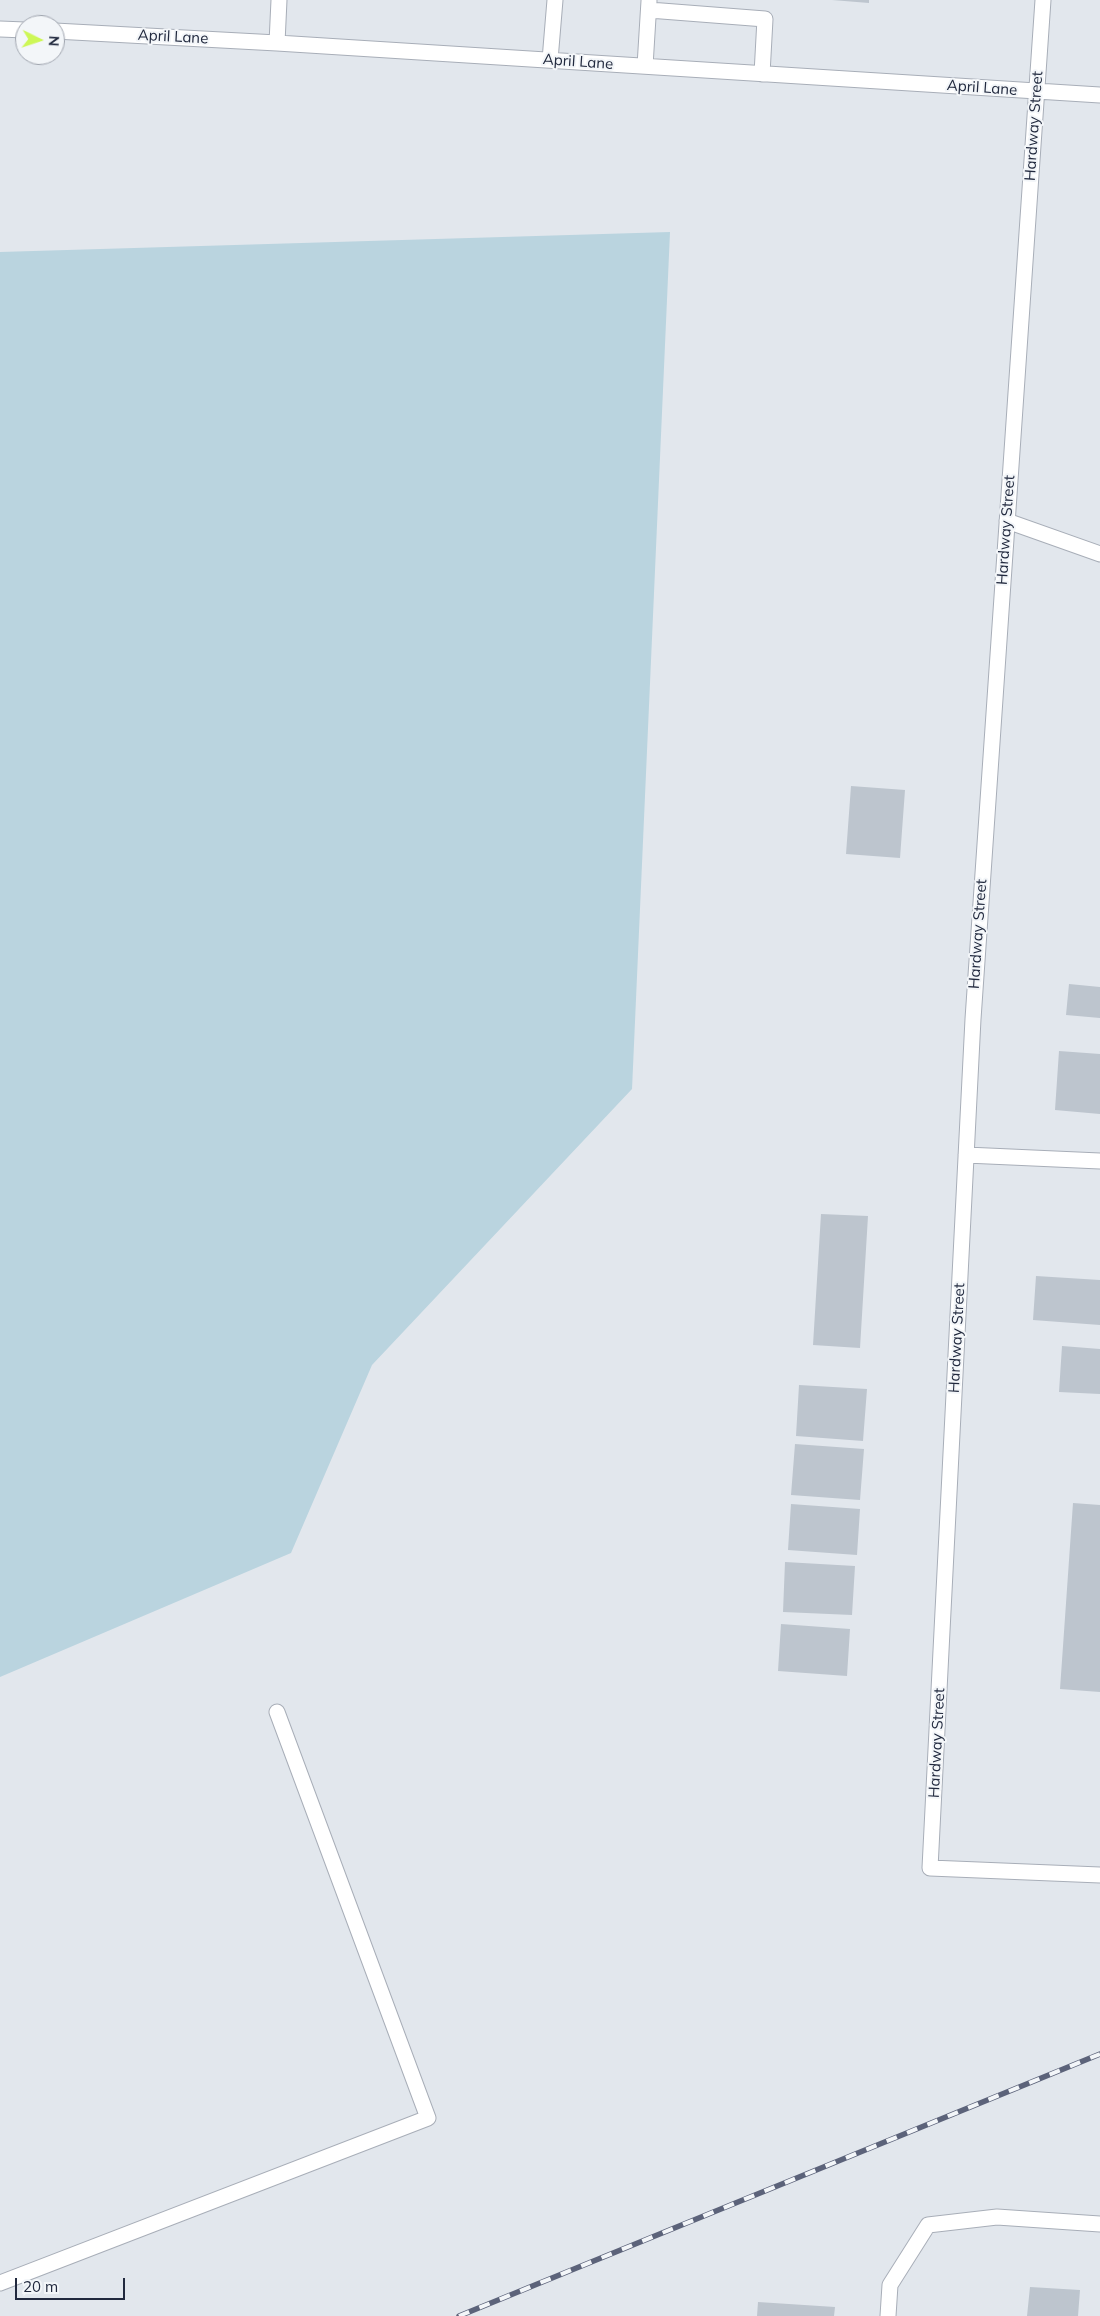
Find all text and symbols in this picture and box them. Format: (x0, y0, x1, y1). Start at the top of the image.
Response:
north arrow (15, 15, 65, 65)
street label: April Lane (137, 26, 209, 48)
text: N (45, 35, 63, 47)
street label: April Lane (542, 51, 614, 73)
street label: Hardway Street (1021, 71, 1047, 181)
street label: April Lane (946, 77, 1018, 99)
street label: Hardway Street (993, 475, 1019, 585)
street label: Hardway Street (965, 879, 991, 989)
street label: Hardway Street (945, 1283, 969, 1393)
street label: Hardway Street (925, 1688, 949, 1798)
scale bar (18, 2268, 128, 2300)
text: 20 m (23, 2277, 58, 2296)

